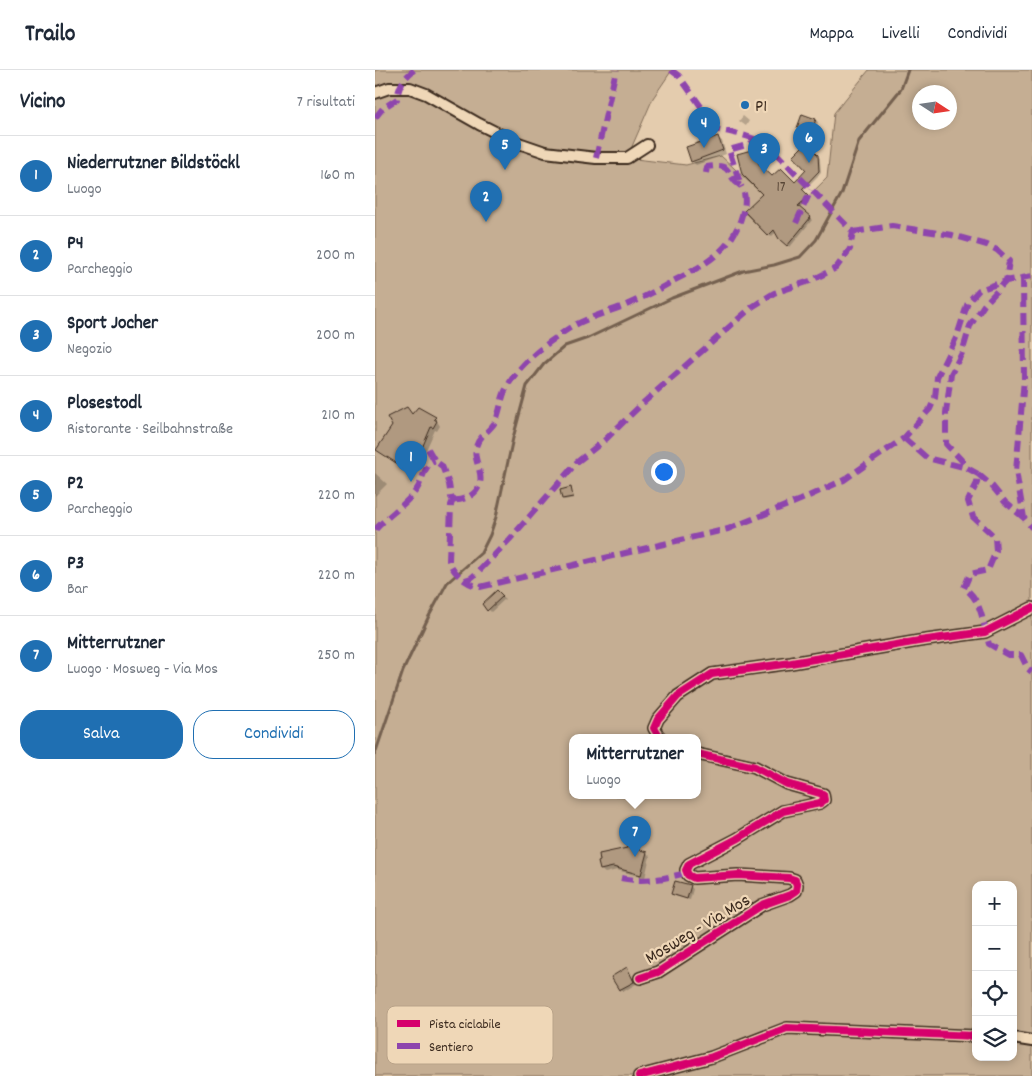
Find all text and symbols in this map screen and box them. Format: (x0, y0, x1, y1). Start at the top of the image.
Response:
text: Trailo (25, 18, 76, 52)
text: Mappa (810, 22, 854, 47)
text: Livelli (882, 22, 920, 47)
text: Condividi (948, 22, 1007, 47)
north arrow (912, 85, 957, 130)
text: Vicino (20, 88, 65, 118)
text: 7 risultati (297, 91, 355, 114)
place label: P1 (755, 95, 767, 120)
marker: P1 (739, 99, 751, 111)
pin: 4 (688, 107, 720, 148)
pin: 6 (793, 122, 825, 163)
pin: 5 (489, 129, 521, 170)
pin: 3 (748, 133, 780, 174)
text: Niederrutzner Bildstöckl (67, 151, 240, 178)
text: 1 (34, 164, 38, 187)
text: 160 m (320, 164, 355, 187)
house number: 17 (776, 177, 786, 199)
text: Luogo (67, 178, 102, 201)
pin: 2 (470, 181, 502, 222)
text: P4 (67, 231, 84, 258)
text: 2 (33, 244, 40, 267)
text: 200 m (316, 244, 355, 267)
text: Parcheggio (67, 258, 133, 281)
text: Sport Jocher (67, 311, 158, 338)
text: 3 (32, 324, 40, 347)
text: 200 m (316, 324, 355, 347)
text: Negozio (67, 338, 112, 361)
text: Plosestodl (67, 391, 142, 418)
text: 4 (33, 404, 39, 427)
text: 210 m (321, 404, 355, 427)
text: Ristorante · Seilbahnstraße (67, 418, 233, 441)
pin: 1 (395, 441, 427, 482)
your location (651, 459, 677, 485)
text: P2 (67, 471, 84, 498)
text: 5 (32, 484, 40, 507)
text: 220 m (318, 484, 355, 507)
text: Parcheggio (67, 498, 133, 521)
text: P3 (67, 551, 84, 578)
text: 6 (32, 564, 40, 587)
text: 220 m (318, 564, 355, 587)
text: Bar (67, 578, 88, 601)
text: Mitterrutzner (67, 631, 165, 658)
text: 7 (33, 644, 39, 667)
text: 250 m (317, 644, 355, 667)
text: Luogo · Mosweg - Via Mos (67, 658, 218, 681)
button: Salva (20, 710, 183, 759)
button: Condividi (193, 710, 355, 759)
popup (569, 734, 701, 799)
text: Mitterrutzner (586, 742, 684, 769)
text: Luogo (586, 769, 621, 792)
pin: 7 (619, 816, 651, 857)
map controls (972, 881, 1017, 1061)
button: + (972, 881, 1017, 926)
street label: Mosweg - Via Mos (641, 889, 756, 971)
button: − (972, 926, 1017, 971)
button: locate (972, 971, 1017, 1016)
legend (387, 1006, 553, 1064)
text: Pista ciclabile (429, 1015, 501, 1035)
button: layers (972, 1016, 1017, 1061)
text: Sentiero (429, 1038, 473, 1058)

